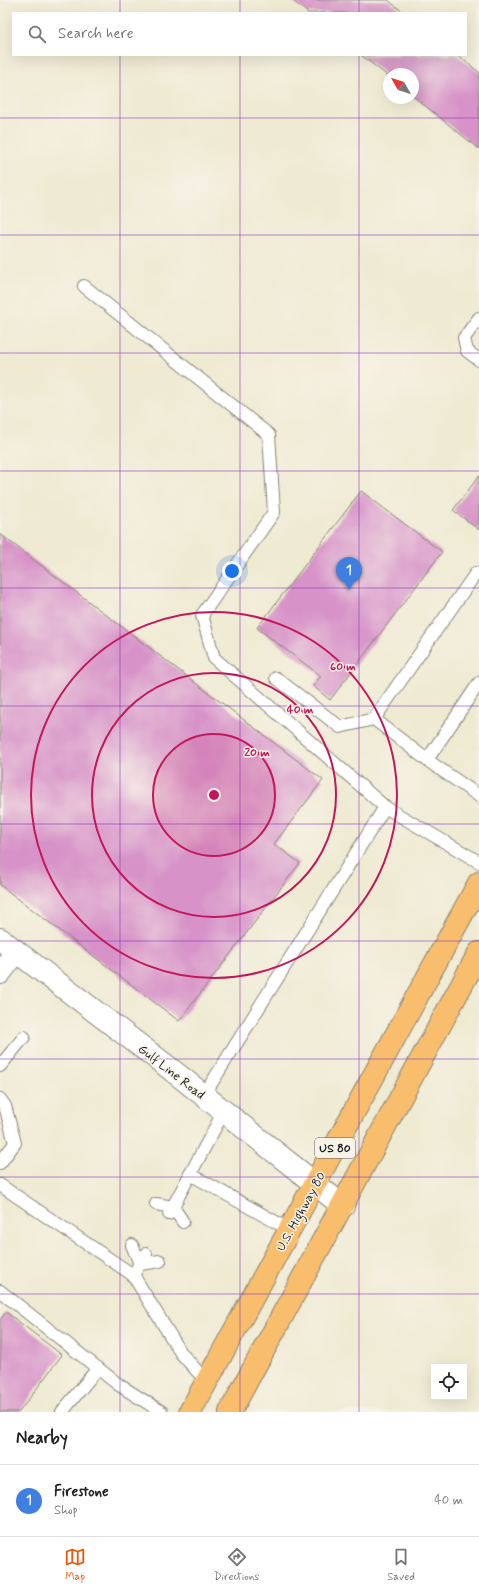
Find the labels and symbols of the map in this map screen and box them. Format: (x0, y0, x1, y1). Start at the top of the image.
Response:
north arrow (383, 68, 419, 104)
pin: 1 (336, 557, 362, 590)
your location (222, 561, 242, 581)
text: 60 m (330, 659, 356, 675)
text: 40 m (287, 702, 314, 718)
text: 20 m (244, 745, 270, 761)
centre of rings (207, 788, 221, 802)
street label: Gulf Line Road (134, 1041, 208, 1104)
road number: US 80 (315, 1138, 355, 1158)
street label: U.S. Highway 80 (272, 1169, 332, 1255)

